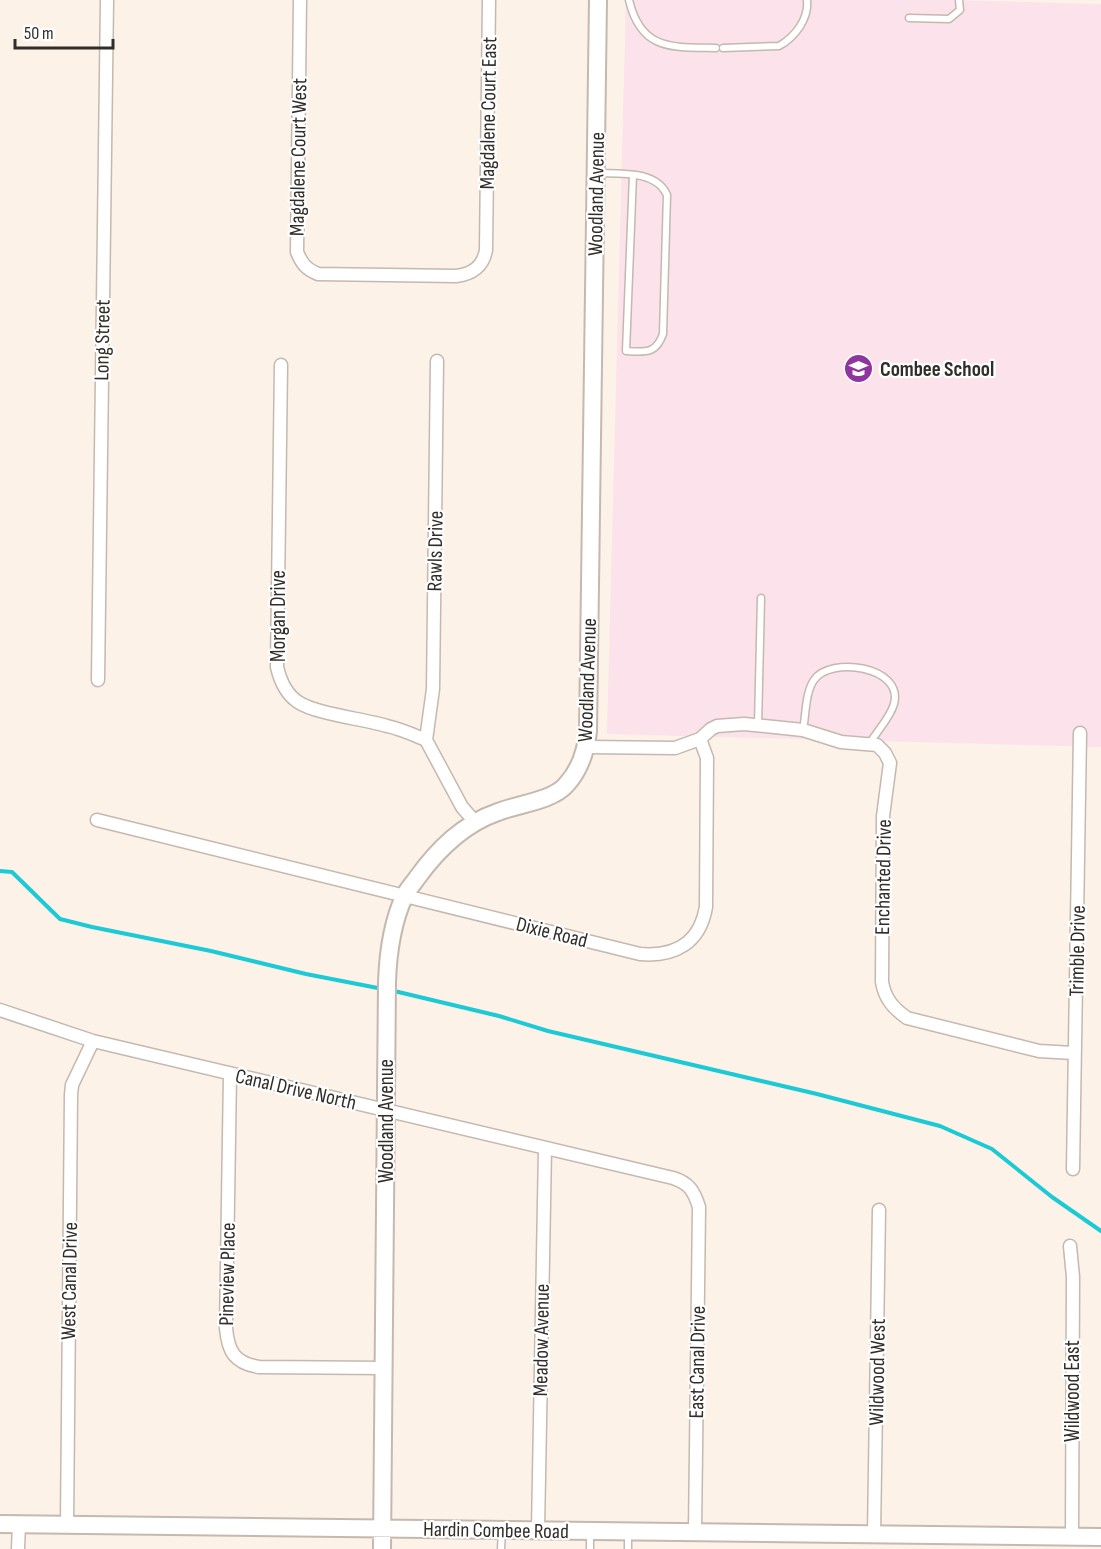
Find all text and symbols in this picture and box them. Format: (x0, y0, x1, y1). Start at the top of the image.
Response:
scale bar (15, 12, 112, 50)
text: 50 m (24, 23, 54, 44)
street label: Magdalene Court East (475, 36, 502, 190)
street label: Magdalene Court West (285, 78, 312, 236)
street label: Woodland Avenue (583, 132, 610, 256)
street label: Long Street (89, 299, 116, 381)
school or university icon: Combee School (843, 353, 875, 385)
place label: Combee School (880, 357, 994, 382)
street label: Rawls Drive (422, 510, 449, 592)
street label: Morgan Drive (266, 570, 291, 662)
street label: Woodland Avenue (573, 618, 602, 742)
street label: Enchanted Drive (870, 819, 897, 935)
street label: Trimble Drive (1064, 905, 1091, 997)
street label: Dixie Road (514, 912, 590, 953)
street label: Woodland Avenue (374, 1059, 399, 1183)
street label: Canal Drive North (233, 1063, 359, 1116)
street label: West Canal Drive (56, 1222, 83, 1340)
street label: Pineview Place (214, 1222, 241, 1326)
street label: Meadow Avenue (528, 1283, 555, 1397)
street label: East Canal Drive (684, 1305, 711, 1419)
street label: Wildwood West (864, 1318, 891, 1426)
street label: Wildwood East (1060, 1340, 1085, 1442)
street label: Hardin Combee Road (423, 1517, 569, 1544)

